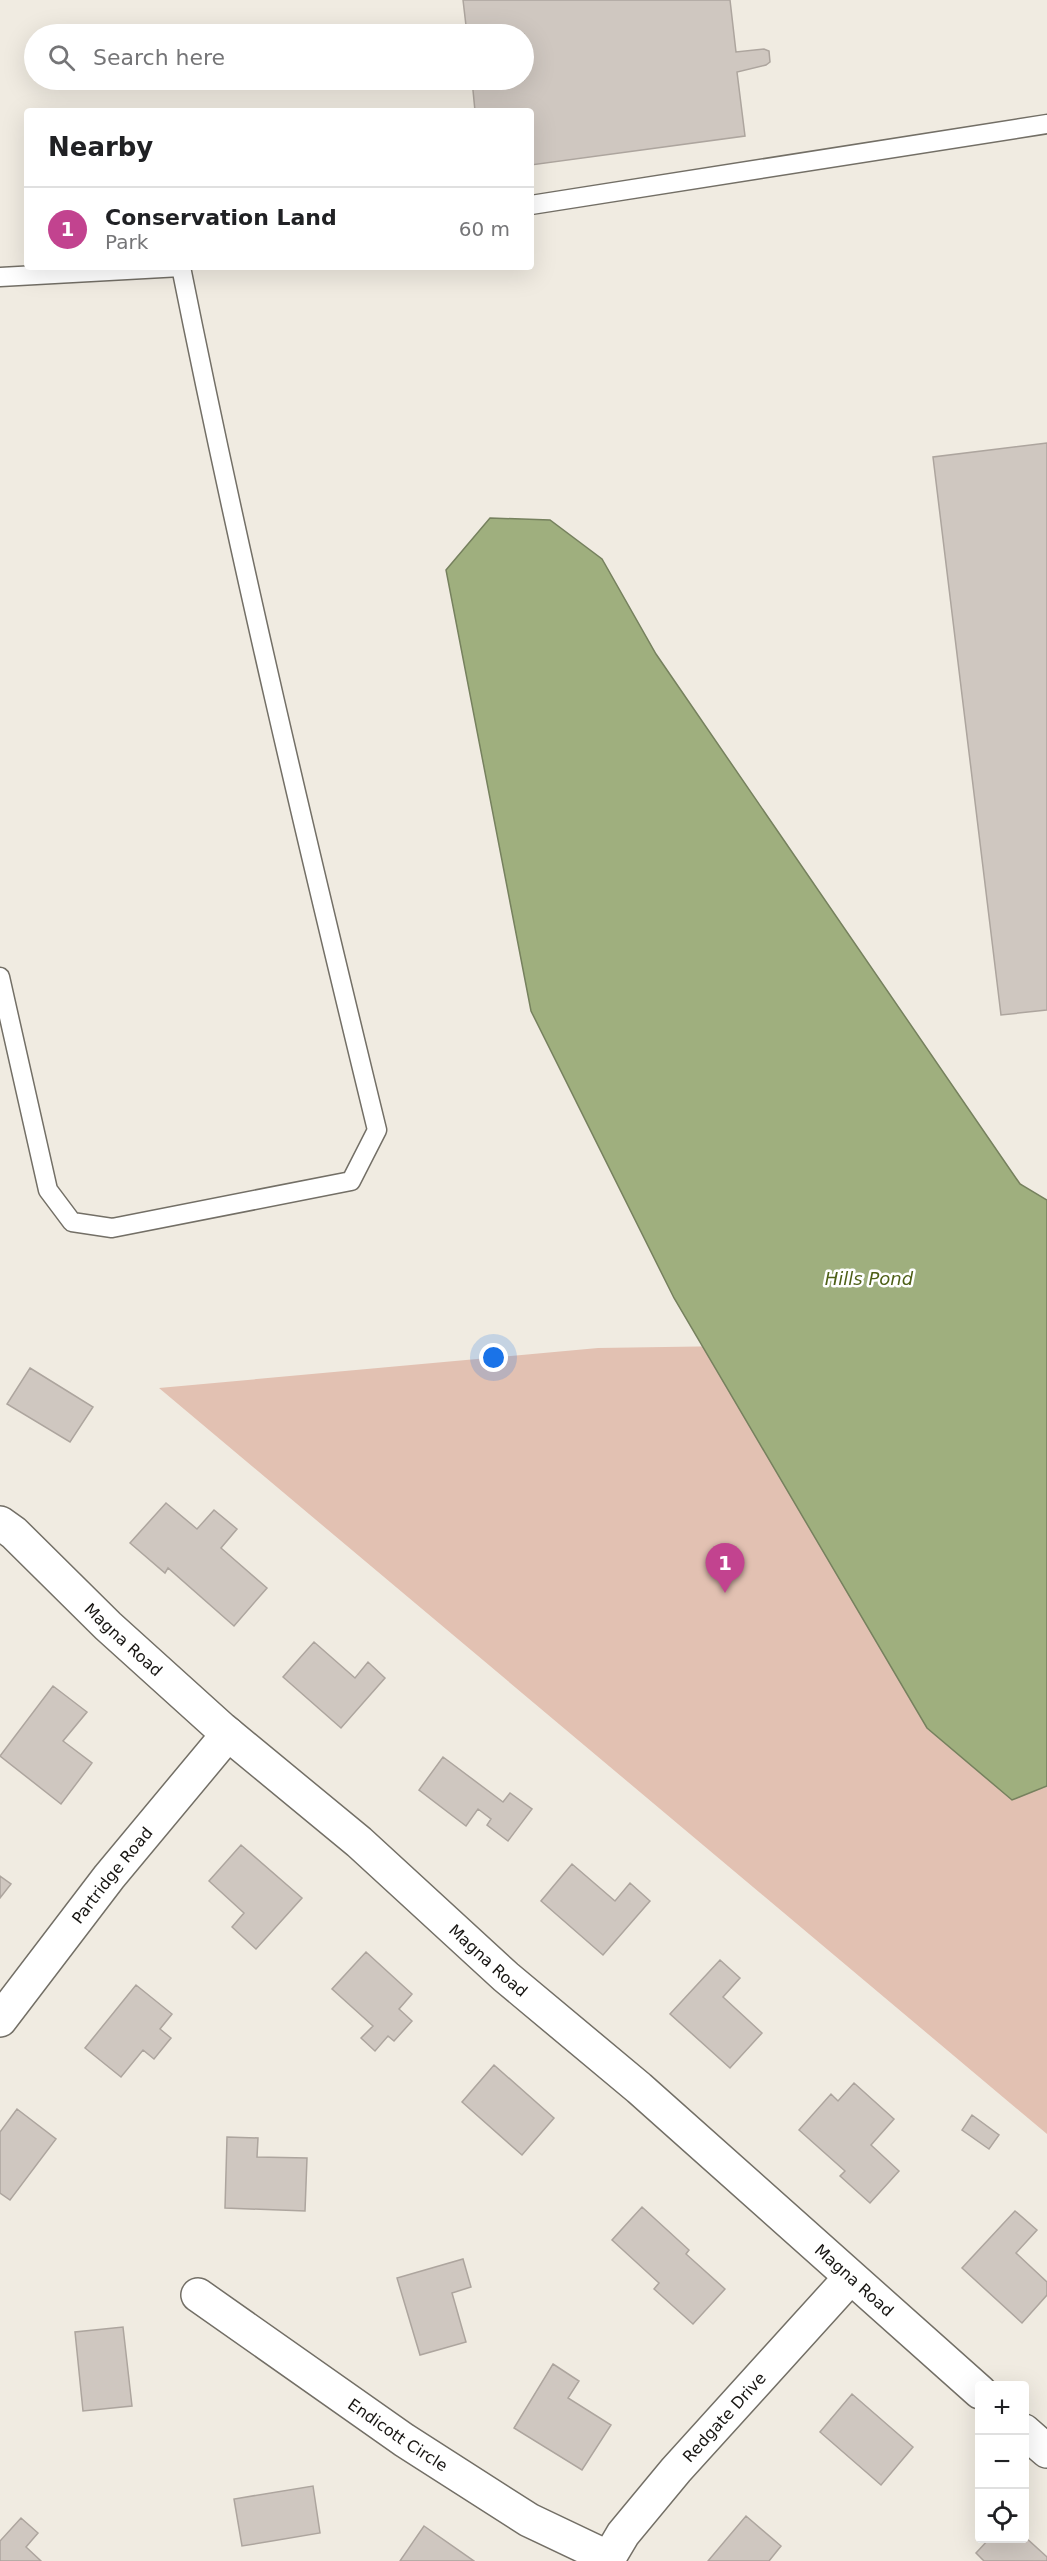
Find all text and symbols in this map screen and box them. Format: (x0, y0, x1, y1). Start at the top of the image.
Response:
search box (24, 24, 534, 90)
icon: search (45, 41, 78, 74)
text: Search here (93, 45, 225, 70)
text: Nearby (48, 132, 153, 162)
text: Conservation Land (105, 205, 337, 230)
text: 1 (61, 217, 74, 241)
text: 60 m (459, 217, 510, 241)
text: Park (105, 230, 148, 254)
water label: Hills Pond (825, 1268, 914, 1289)
your location (479, 1343, 508, 1372)
pin: 1 (706, 1544, 744, 1593)
street label: Magna Road (80, 1599, 166, 1680)
street label: Partridge Road (68, 1823, 156, 1927)
street label: Magna Road (445, 1920, 531, 2001)
street label: Magna Road (811, 2240, 897, 2320)
street label: Redgate Drive (679, 2369, 770, 2466)
map controls (975, 2381, 1029, 2543)
button: + (975, 2381, 1029, 2435)
street label: Endicott Circle (344, 2395, 451, 2475)
button: − (975, 2435, 1029, 2489)
button: locate (975, 2489, 1029, 2543)

